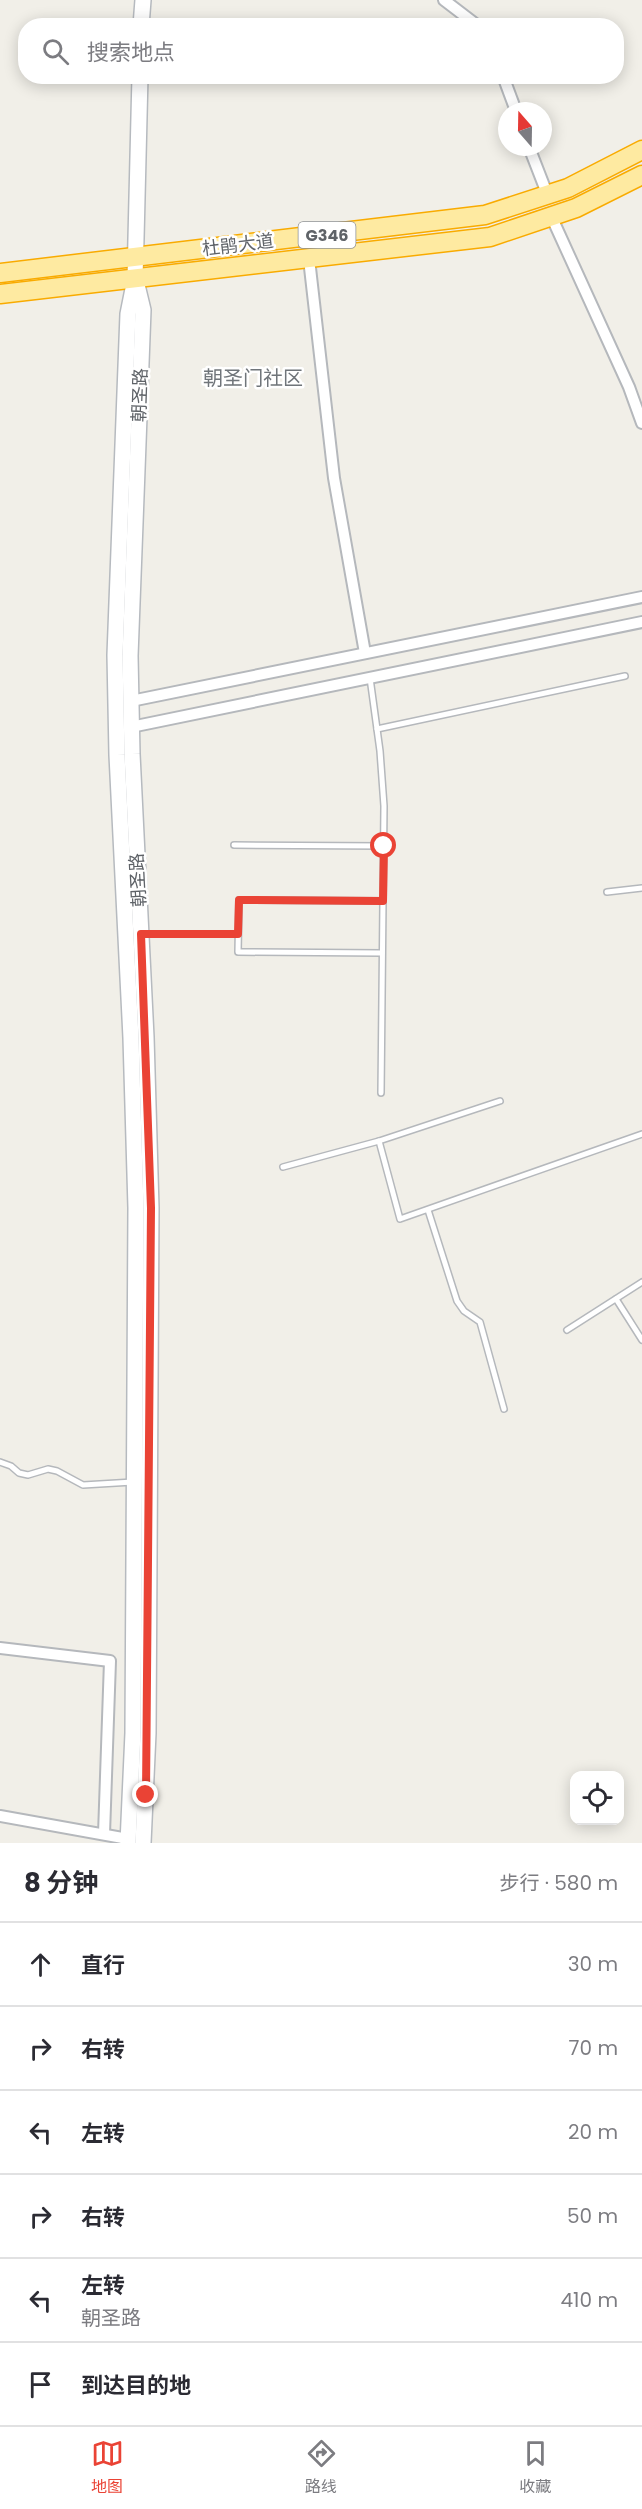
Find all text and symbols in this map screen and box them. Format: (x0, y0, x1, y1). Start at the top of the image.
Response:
search box (18, 18, 624, 84)
icon: search (39, 35, 72, 68)
text: 搜索地点 (87, 37, 175, 68)
north arrow (498, 102, 552, 156)
road number: G346 (298, 222, 356, 248)
street label: 杜鹃大道 (201, 228, 275, 261)
district label: 朝圣门社区 (203, 364, 303, 392)
street label: 朝圣路 (126, 368, 153, 422)
route start (370, 832, 396, 858)
street label: 朝圣路 (124, 852, 151, 908)
map controls (570, 1771, 624, 1825)
button: locate (570, 1771, 624, 1825)
route end (132, 1781, 158, 1807)
text: 8 分钟 (24, 1865, 98, 1901)
text: 步行 · 580 m (499, 1869, 618, 1897)
icon: ahead (24, 1948, 57, 1981)
text: 直行 (81, 1950, 125, 1981)
text: 30 m (568, 1950, 618, 1978)
icon: right (24, 2032, 57, 2065)
text: 右转 (81, 2034, 125, 2065)
text: 70 m (569, 2034, 618, 2062)
icon: left (24, 2116, 57, 2149)
text: 左转 (81, 2118, 125, 2149)
text: 20 m (568, 2118, 618, 2146)
icon: right (24, 2200, 57, 2233)
text: 右转 (81, 2202, 125, 2233)
text: 50 m (567, 2202, 618, 2230)
text: 左转 (81, 2270, 125, 2301)
icon: left (24, 2284, 57, 2317)
text: 410 m (561, 2286, 618, 2314)
text: 朝圣路 (81, 2304, 141, 2332)
icon: arrive (24, 2368, 57, 2401)
text: 到达目的地 (81, 2370, 191, 2401)
tab: 地图 (91, 2437, 124, 2499)
tab: 路线 (305, 2437, 338, 2499)
tab: 收藏 (519, 2437, 552, 2499)

